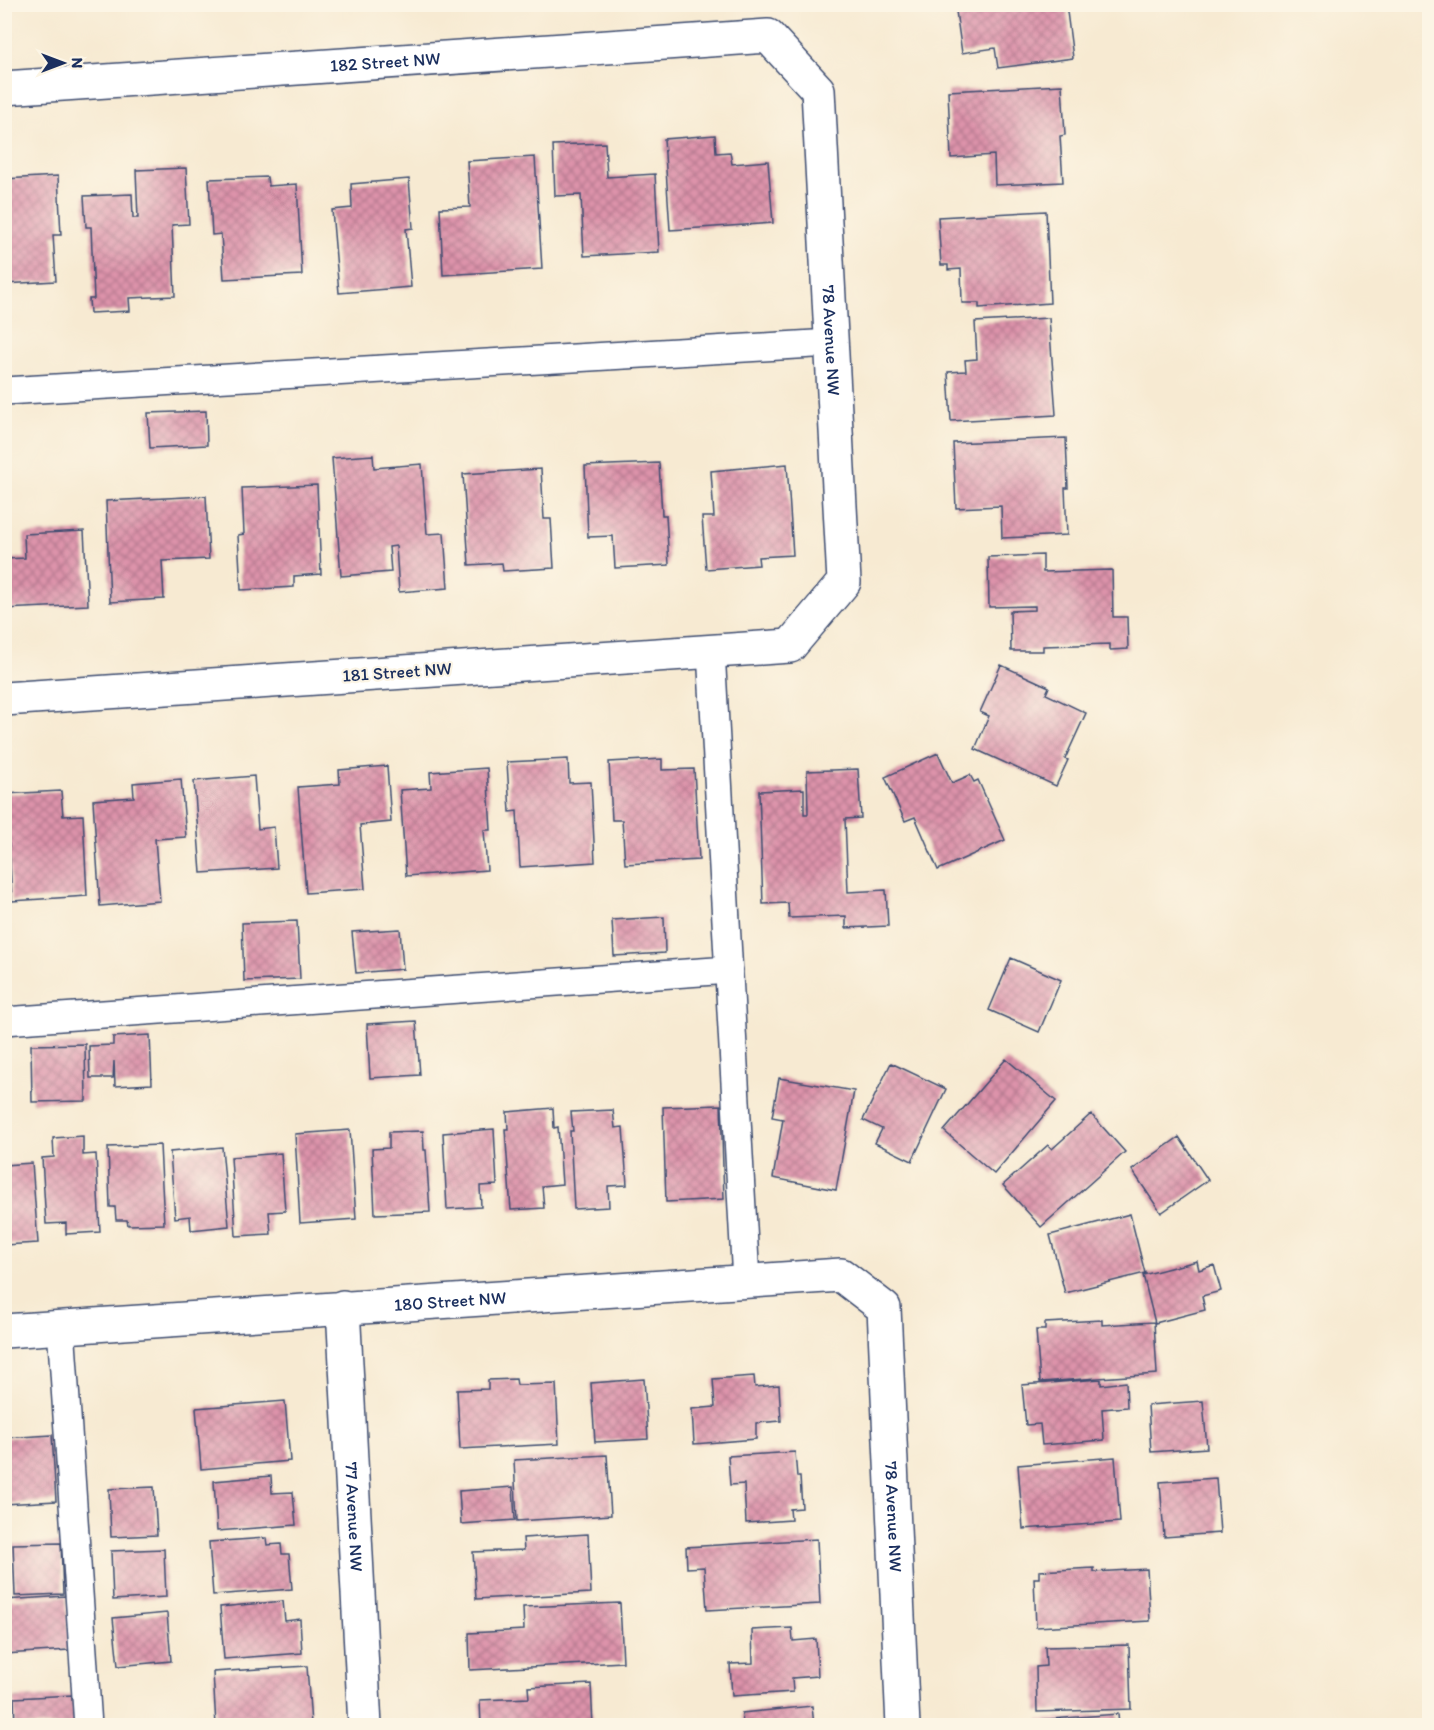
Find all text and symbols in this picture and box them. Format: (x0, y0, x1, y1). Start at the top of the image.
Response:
north arrow (33, 33, 93, 93)
street label: 182 Street NW (329, 47, 441, 77)
text: N (68, 58, 87, 68)
street label: 78 Avenue NW (817, 284, 845, 396)
street label: 181 Street NW (341, 657, 453, 687)
street label: 180 Street NW (393, 1286, 507, 1316)
street label: 77 Avenue NW (340, 1461, 368, 1572)
street label: 78 Avenue NW (880, 1461, 907, 1573)

